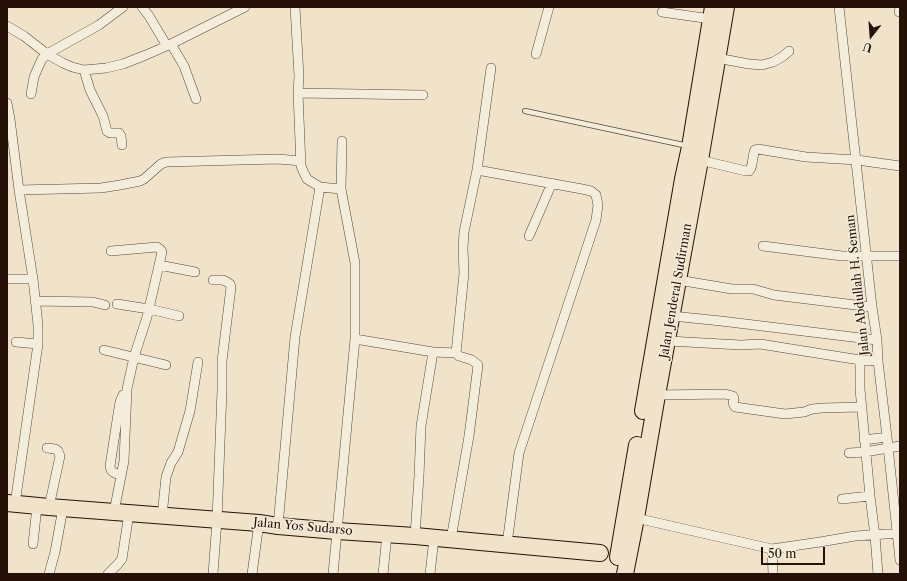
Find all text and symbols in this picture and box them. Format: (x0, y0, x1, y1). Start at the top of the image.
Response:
north arrow (851, 16, 891, 56)
text: U (861, 39, 874, 55)
street label: Jalan Abdullah H. Seman (843, 214, 873, 356)
street label: Jalan Jenderal Sudirman (657, 222, 695, 360)
street label: Jalan Yos Sudarso (253, 515, 353, 539)
scale bar (763, 539, 827, 565)
text: 50 m (768, 546, 797, 561)

